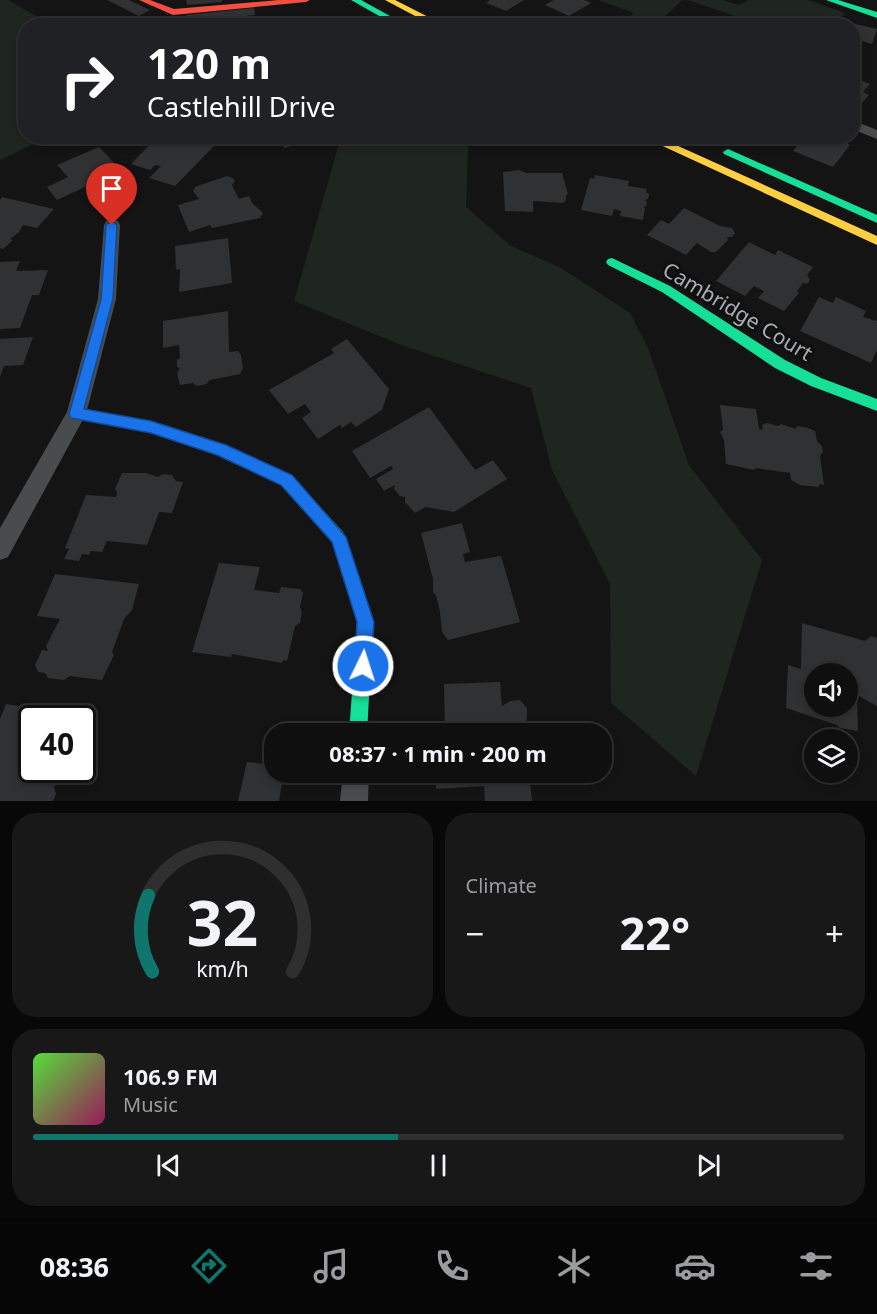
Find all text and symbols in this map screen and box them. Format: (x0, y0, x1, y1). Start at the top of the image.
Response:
text: 120 m (147, 34, 271, 91)
icon: right (48, 42, 126, 120)
text: Castlehill Drive (147, 88, 335, 125)
pin (86, 163, 137, 225)
icon: arrive (95, 172, 128, 205)
street label: Cambridge Court (658, 255, 818, 367)
position arrow (331, 634, 395, 698)
map controls (804, 663, 858, 783)
button: sound (804, 663, 858, 717)
speed limit sign: 40 (18, 705, 96, 783)
button: layers (804, 729, 858, 783)
text: 08:37 · 1 min · 200 m (329, 738, 547, 768)
text: Climate (466, 872, 537, 899)
text: 32 (187, 879, 258, 964)
text: 22° (619, 902, 690, 963)
text: − (466, 911, 484, 956)
text: + (825, 911, 844, 956)
text: km/h (196, 954, 249, 983)
text: 106.9 FM (123, 1061, 218, 1091)
text: Music (123, 1091, 178, 1118)
icon: previous (152, 1149, 185, 1182)
icon: pause (422, 1149, 455, 1182)
icon: next (692, 1149, 725, 1182)
icon: directions (188, 1245, 230, 1287)
icon: music (310, 1245, 352, 1287)
icon: phone (431, 1245, 473, 1287)
icon: climate (553, 1245, 595, 1287)
icon: car (674, 1245, 716, 1287)
icon: filters (795, 1245, 837, 1287)
text: 08:36 (40, 1248, 109, 1285)

